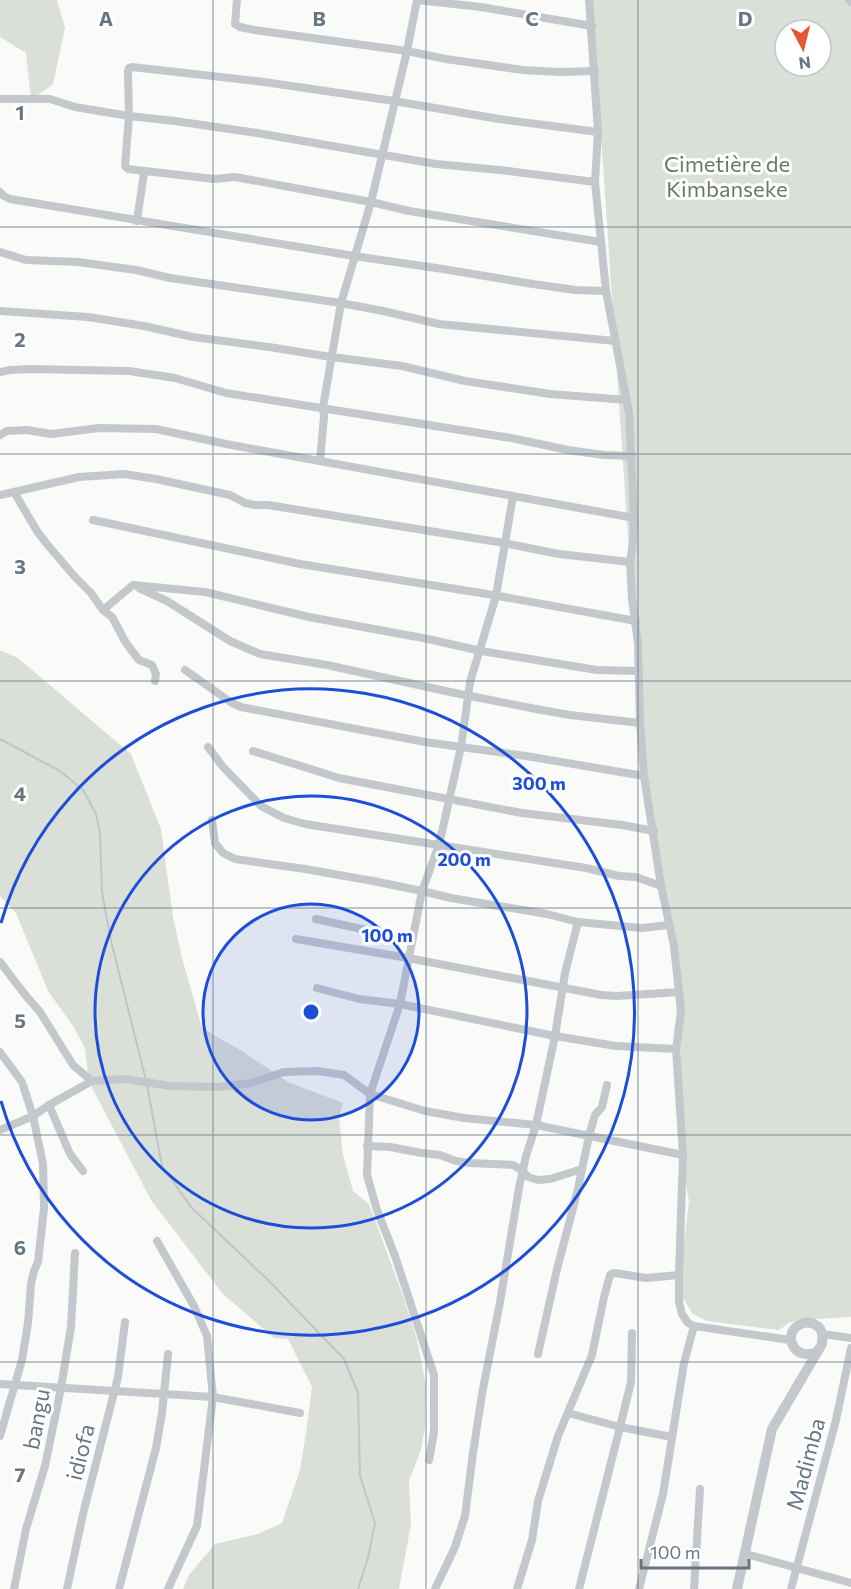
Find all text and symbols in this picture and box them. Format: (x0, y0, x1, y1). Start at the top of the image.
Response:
text: A (99, 6, 113, 30)
text: B (312, 6, 326, 30)
text: C (525, 6, 539, 30)
text: D (738, 6, 752, 30)
north arrow (773, 18, 833, 78)
text: N (798, 53, 812, 74)
text: 1 (15, 100, 25, 124)
park label: Cimetière de Kimbanseke (664, 150, 790, 202)
text: 2 (14, 327, 26, 351)
text: 3 (14, 554, 26, 578)
text: 300 m (512, 772, 566, 794)
text: 4 (14, 781, 26, 805)
text: 200 m (437, 848, 491, 870)
text: 100 m (361, 924, 413, 946)
centre of rings (301, 1002, 321, 1022)
text: 5 (14, 1008, 26, 1032)
text: 6 (14, 1235, 26, 1259)
street label: bangu (17, 1386, 55, 1452)
street label: Madimba (780, 1415, 830, 1513)
street label: idiofa (60, 1421, 100, 1483)
text: 7 (15, 1462, 26, 1486)
scale bar (641, 1532, 749, 1570)
text: 100 m (650, 1541, 700, 1563)

